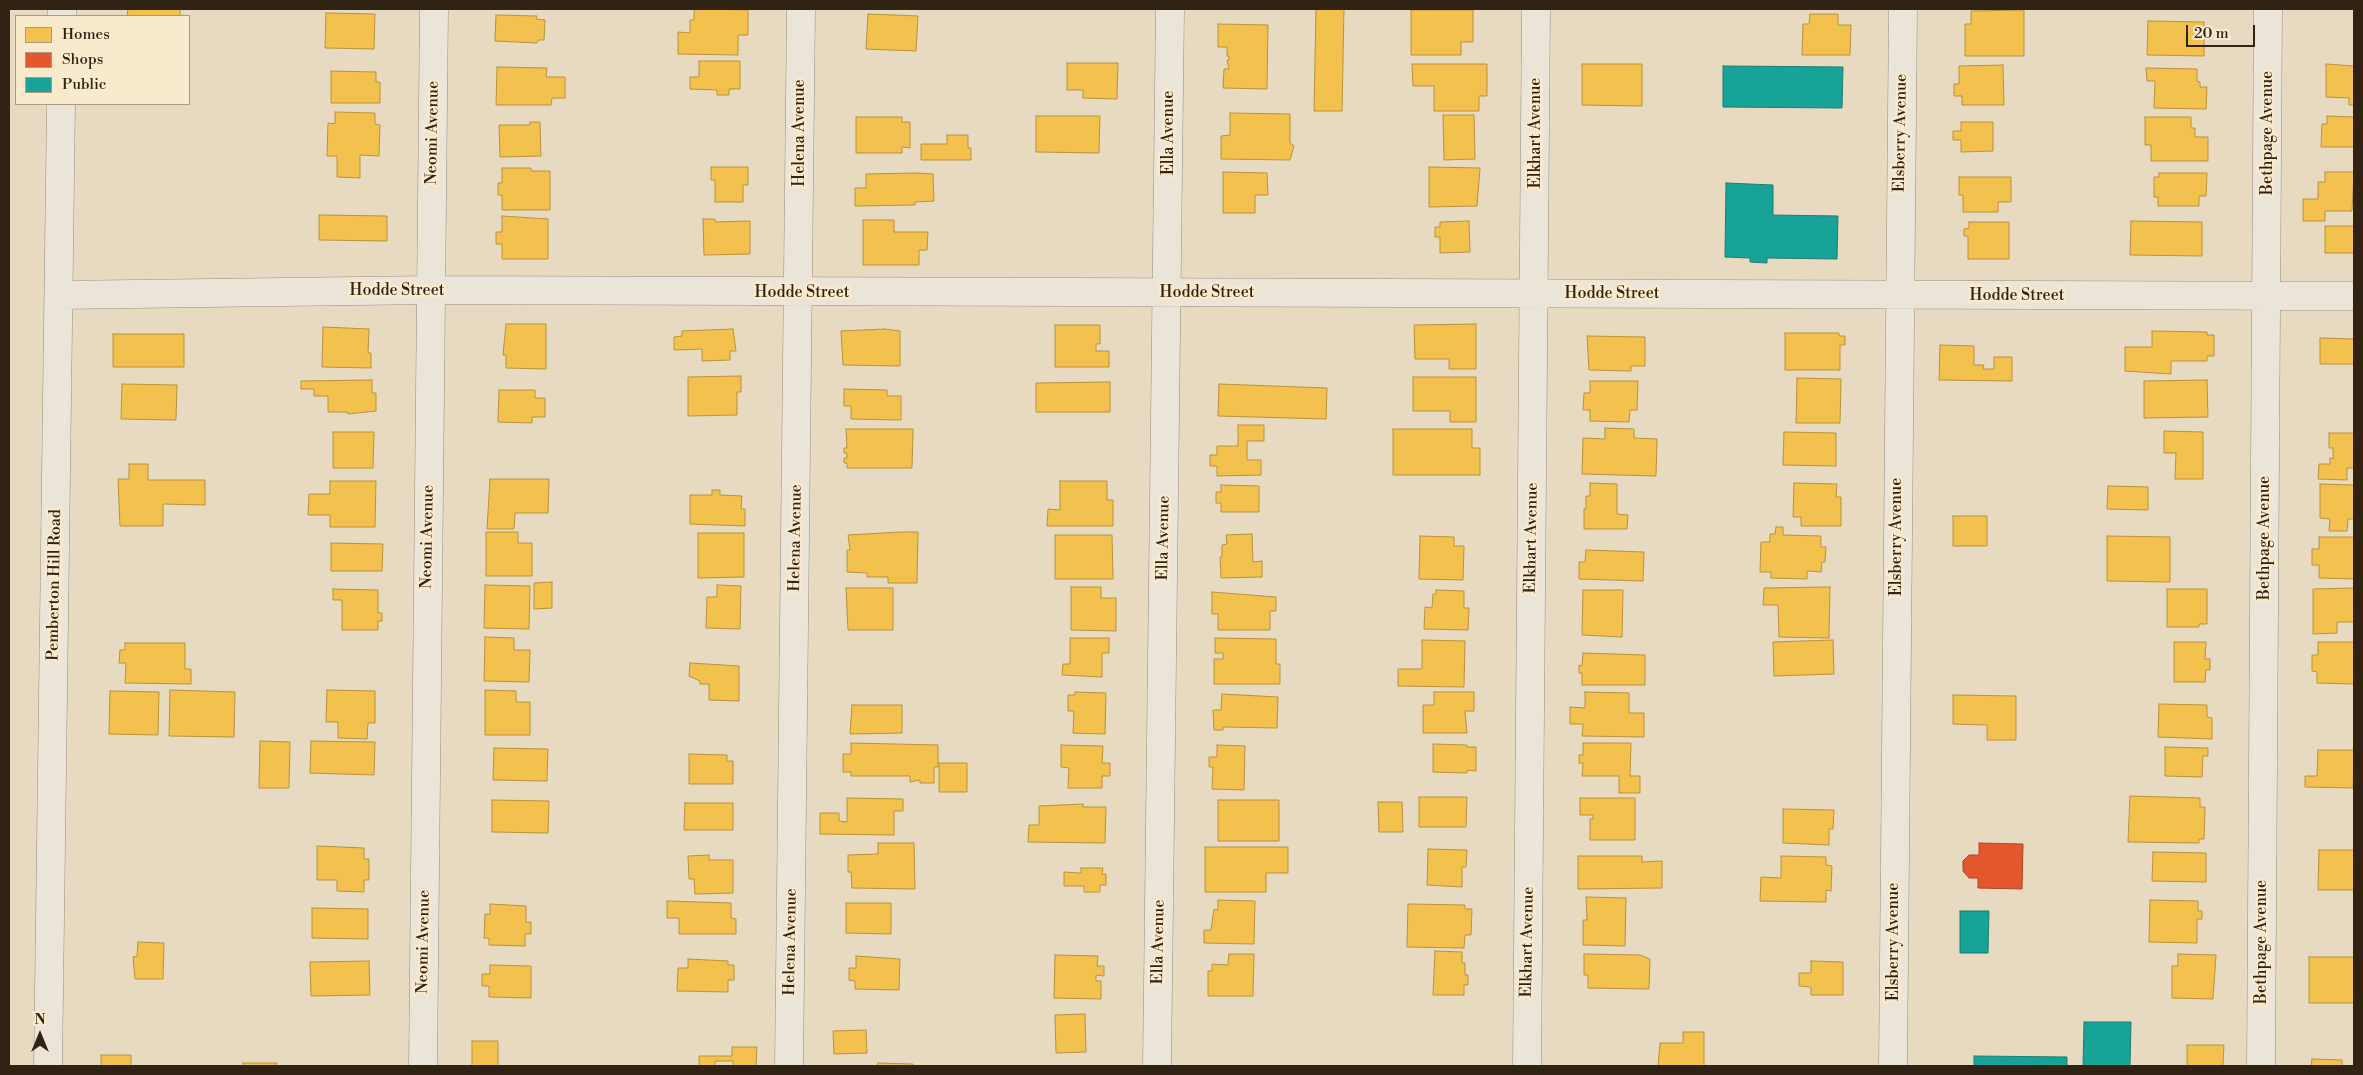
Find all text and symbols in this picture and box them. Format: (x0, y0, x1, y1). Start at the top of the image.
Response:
legend (15, 15, 190, 105)
scale bar (2188, 15, 2257, 47)
text: 20 m (2194, 24, 2229, 43)
text: Homes (62, 25, 110, 44)
text: Shops (62, 50, 103, 69)
street label: Bethpage Avenue (2258, 71, 2278, 195)
street label: Elsberry Avenue (1890, 74, 1912, 192)
text: Public (62, 75, 106, 94)
street label: Elkhart Avenue (1526, 78, 1546, 188)
street label: Helena Avenue (790, 79, 810, 187)
street label: Neomi Avenue (422, 81, 444, 185)
street label: Ella Avenue (1159, 91, 1179, 175)
street label: Hodde Street (350, 281, 444, 301)
street label: Hodde Street (755, 283, 849, 303)
street label: Hodde Street (1160, 283, 1254, 303)
street label: Hodde Street (1565, 284, 1659, 304)
street label: Hodde Street (1970, 286, 2064, 306)
street label: Bethpage Avenue (2255, 476, 2275, 600)
street label: Elsberry Avenue (1887, 478, 1907, 596)
street label: Elkhart Avenue (1521, 482, 1543, 594)
street label: Helena Avenue (785, 484, 807, 592)
street label: Neomi Avenue (417, 485, 439, 589)
street label: Ella Avenue (1154, 496, 1174, 580)
street label: Pemberton Hill Road (44, 509, 66, 661)
street label: Bethpage Avenue (2252, 880, 2272, 1004)
street label: Elsberry Avenue (1884, 883, 1904, 1001)
street label: Elkhart Avenue (1517, 886, 1539, 998)
street label: Helena Avenue (780, 888, 802, 996)
street label: Neomi Avenue (413, 890, 435, 994)
street label: Ella Avenue (1149, 900, 1169, 984)
north arrow (15, 1010, 65, 1060)
text: N (34, 1011, 46, 1029)

